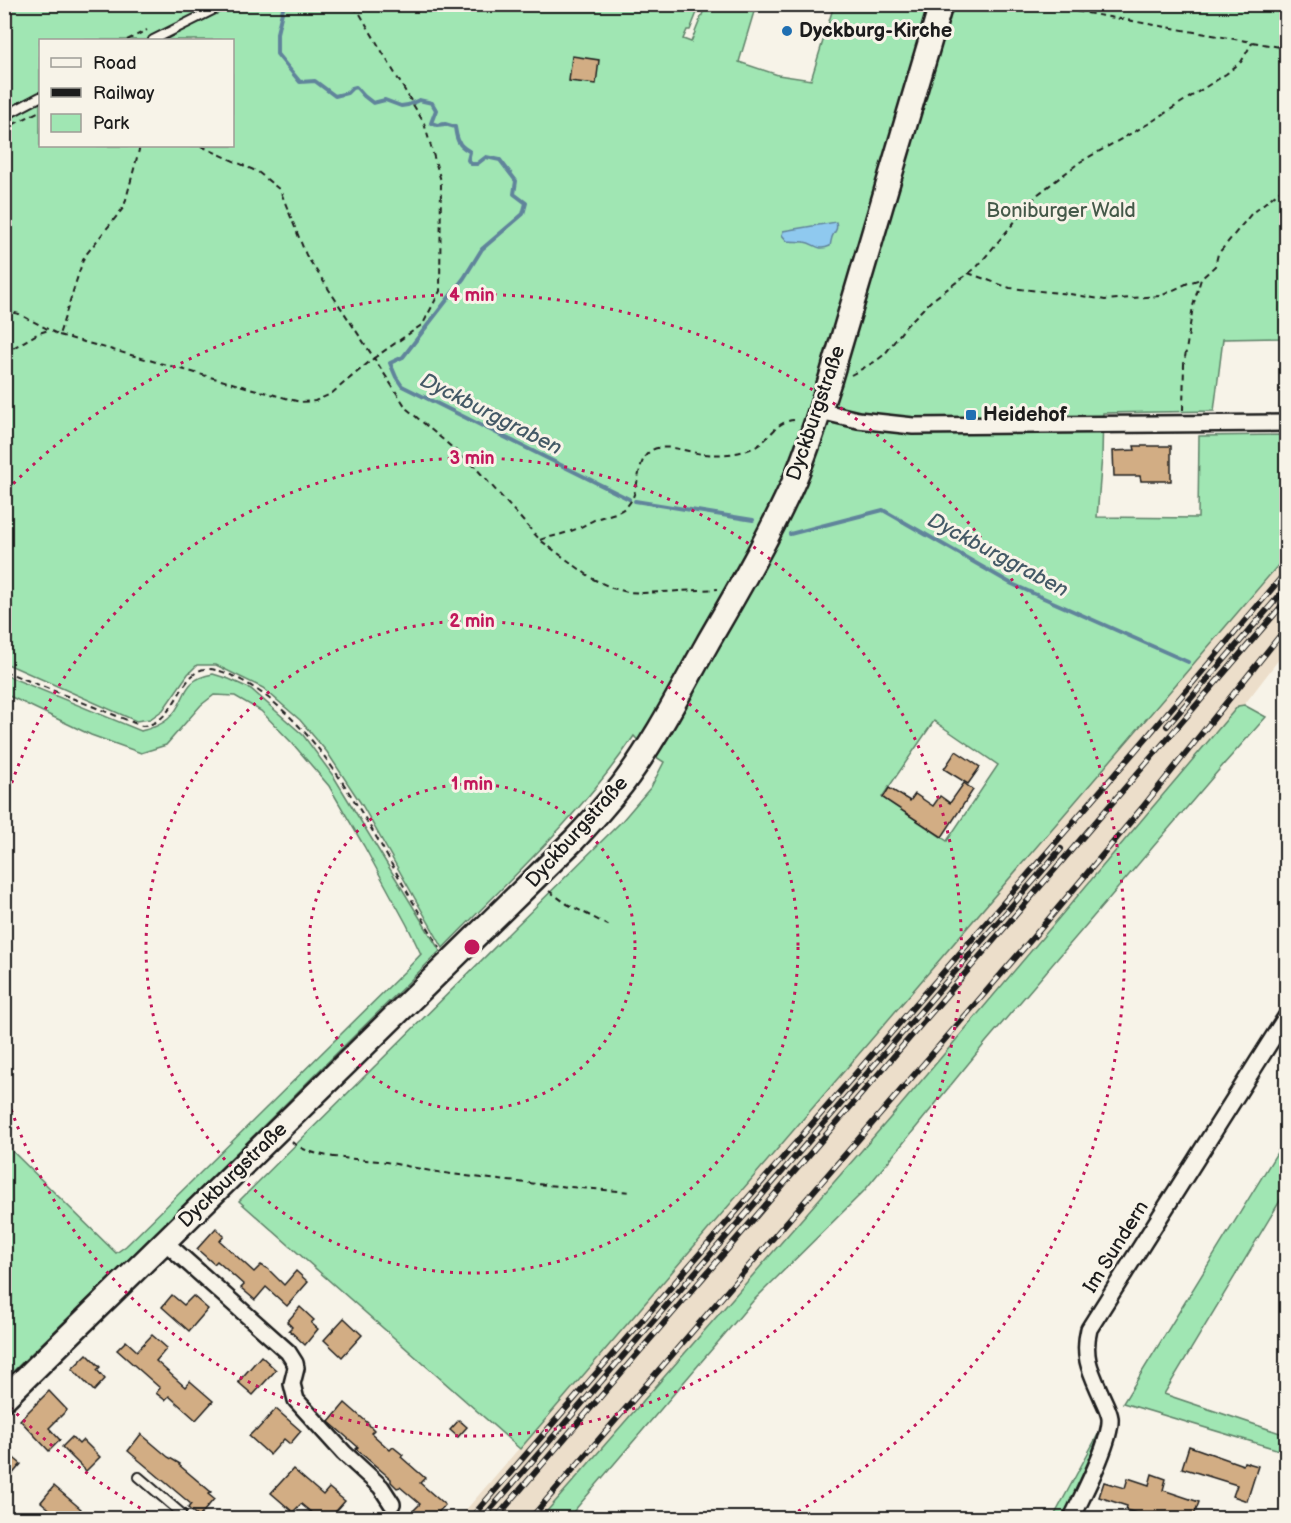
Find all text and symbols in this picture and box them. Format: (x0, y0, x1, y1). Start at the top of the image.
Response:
place label: Dyckburg-Kirche (799, 19, 952, 43)
marker: Dyckburg-Kirche (780, 24, 794, 38)
legend (39, 39, 234, 147)
text: Road (93, 53, 137, 74)
text: Railway (93, 83, 155, 104)
text: Park (93, 113, 129, 134)
park label: Boniburger Wald (986, 199, 1136, 223)
text: 4 min (449, 285, 495, 306)
street label: Dyckburgstraße (782, 342, 850, 484)
water label: Dyckburggraben (416, 368, 566, 460)
place label: Heidehof (983, 403, 1067, 427)
marker: Heidehof (964, 408, 978, 422)
text: 3 min (449, 448, 495, 469)
water label: Dyckburggraben (923, 507, 1073, 603)
text: 2 min (449, 611, 495, 632)
street label: Dyckburgstraße (521, 771, 633, 893)
text: 1 min (451, 774, 493, 795)
centre of rings (462, 937, 482, 957)
street label: Dyckburgstraße (174, 1117, 292, 1233)
street label: Im Sundern (1078, 1197, 1154, 1297)

